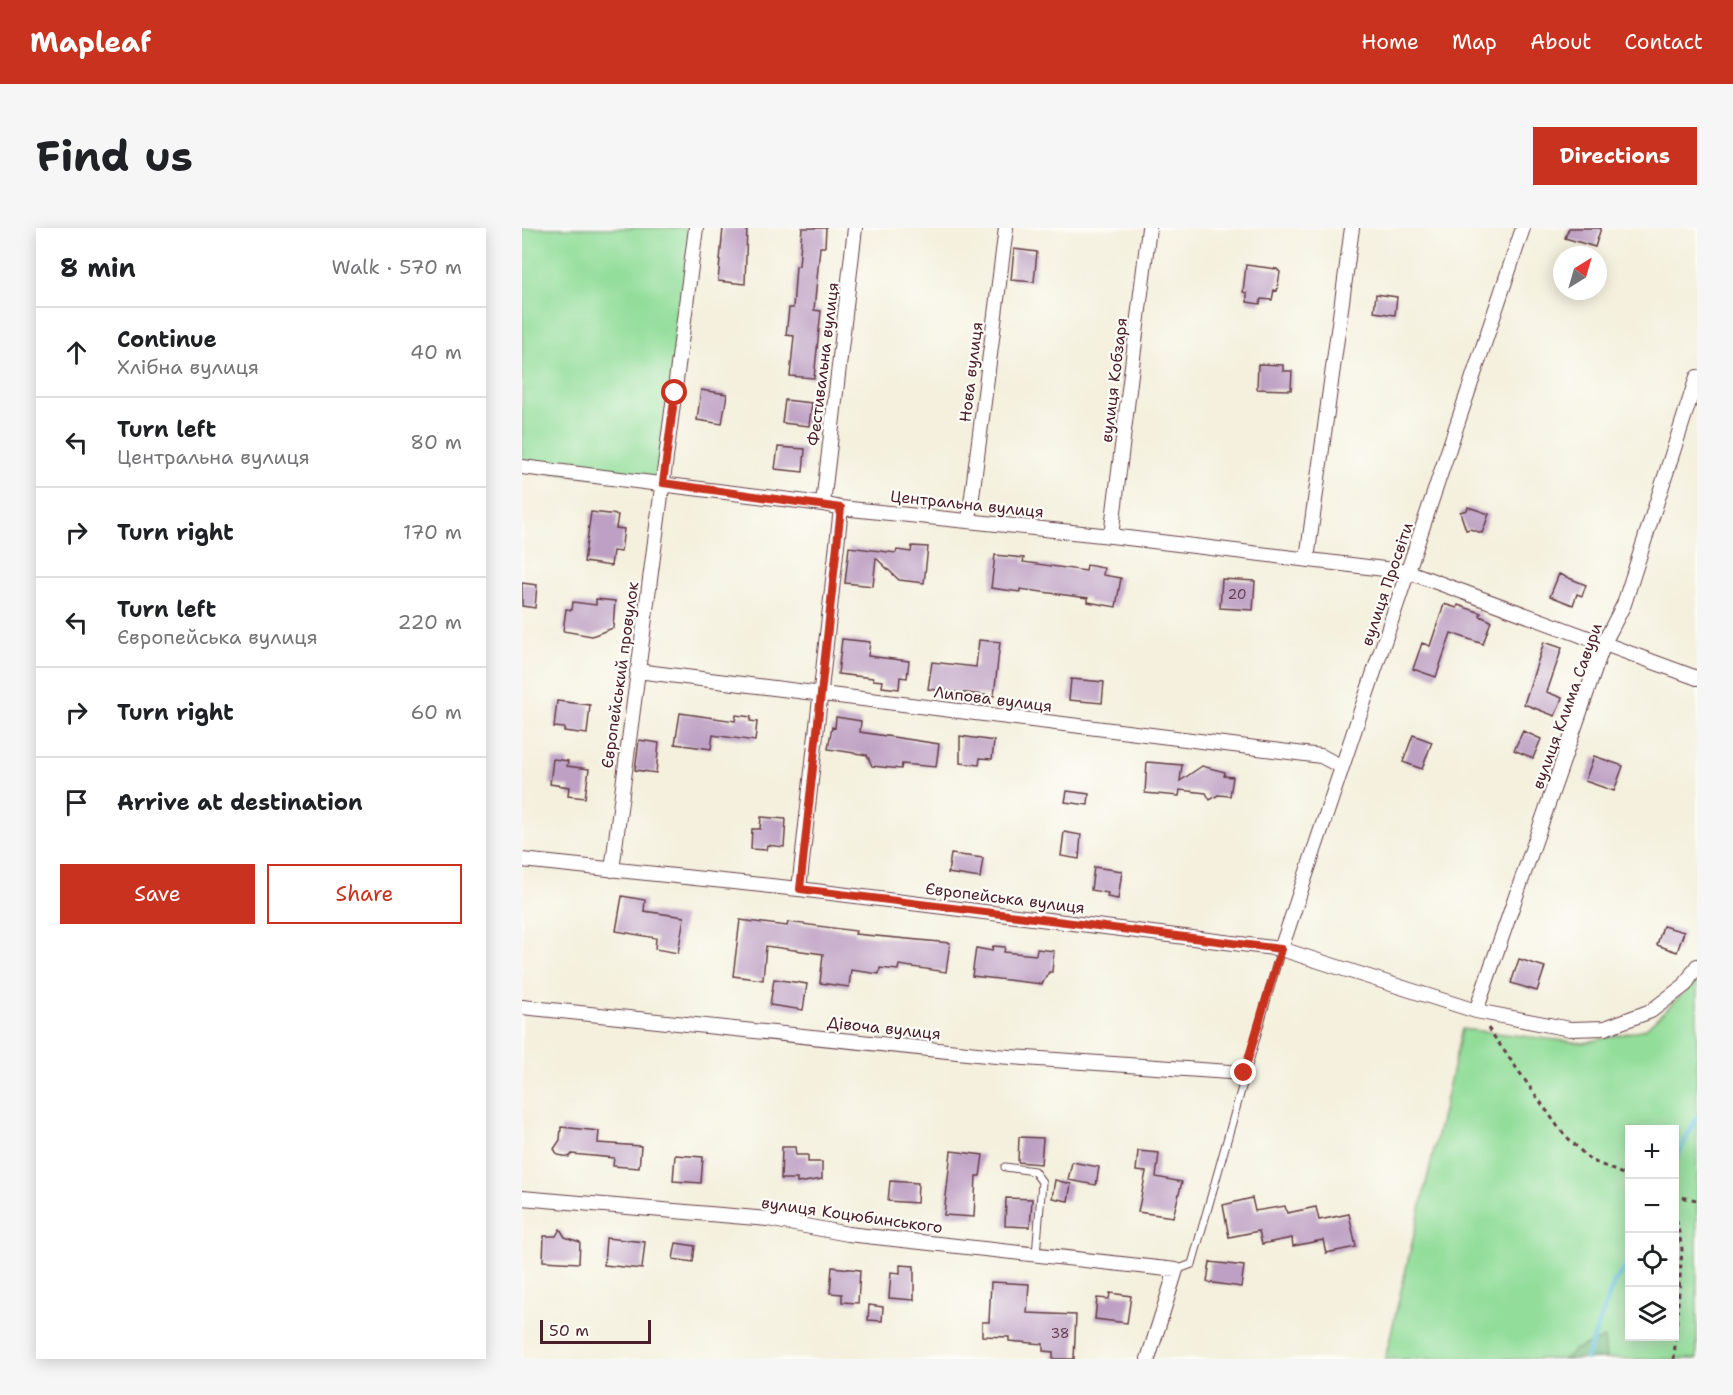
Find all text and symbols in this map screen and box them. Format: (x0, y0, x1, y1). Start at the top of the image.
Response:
text: Mapleaf (30, 23, 151, 61)
text: Home (1361, 28, 1419, 56)
text: Map (1452, 28, 1497, 56)
text: About (1530, 28, 1591, 56)
text: Contact (1624, 28, 1703, 56)
button: Directions (1533, 127, 1697, 185)
text: Find us (36, 128, 193, 184)
north arrow (1553, 246, 1607, 300)
text: 8 min (60, 250, 136, 285)
text: Walk · 570 m (332, 254, 462, 280)
street label: Фестивальна вулиця (803, 281, 843, 447)
street label: вулиця Кобзаря (1096, 316, 1132, 444)
street label: Нова вулиця (954, 321, 988, 423)
text: Continue (117, 325, 217, 354)
icon: ahead (60, 336, 93, 369)
text: 40 m (410, 339, 462, 365)
text: Хлібна вулиця (117, 354, 259, 380)
route start (661, 379, 687, 405)
text: Turn left (117, 415, 216, 444)
icon: left (60, 426, 93, 459)
text: 80 m (410, 429, 462, 455)
text: Центральна вулиця (117, 444, 310, 470)
street label: Центральна вулиця (889, 485, 1045, 523)
icon: right (60, 516, 93, 549)
text: Turn right (117, 518, 234, 547)
text: 170 m (403, 519, 462, 545)
street label: вулиця Просвіти (1356, 519, 1418, 649)
street label: Європейський провулок (596, 580, 644, 770)
house number: 20 (1227, 585, 1247, 603)
text: Turn left (117, 595, 216, 624)
icon: left (60, 606, 93, 639)
text: 220 m (398, 609, 462, 635)
street label: вулиця Клима Савури (1527, 620, 1607, 792)
text: Європейська вулиця (117, 624, 318, 650)
street label: Липова вулиця (933, 681, 1053, 717)
icon: right (60, 696, 93, 729)
text: Turn right (117, 698, 234, 727)
text: 60 m (410, 699, 462, 725)
icon: arrive (60, 786, 93, 819)
text: Arrive at destination (117, 788, 363, 817)
button: Save (60, 864, 255, 924)
button: Share (267, 864, 462, 924)
street label: Європейська вулиця (924, 878, 1086, 918)
street label: Дівоча вулиця (826, 1012, 942, 1044)
route end (1230, 1059, 1256, 1085)
map controls (1625, 1125, 1679, 1341)
button: + (1625, 1125, 1679, 1179)
button: − (1625, 1179, 1679, 1233)
street label: вулиця Коцюбинського (760, 1192, 944, 1238)
button: locate (1625, 1233, 1679, 1287)
button: layers (1625, 1287, 1679, 1341)
scale bar (540, 1317, 651, 1344)
text: 50 m (549, 1320, 589, 1341)
house number: 38 (1050, 1324, 1070, 1342)

